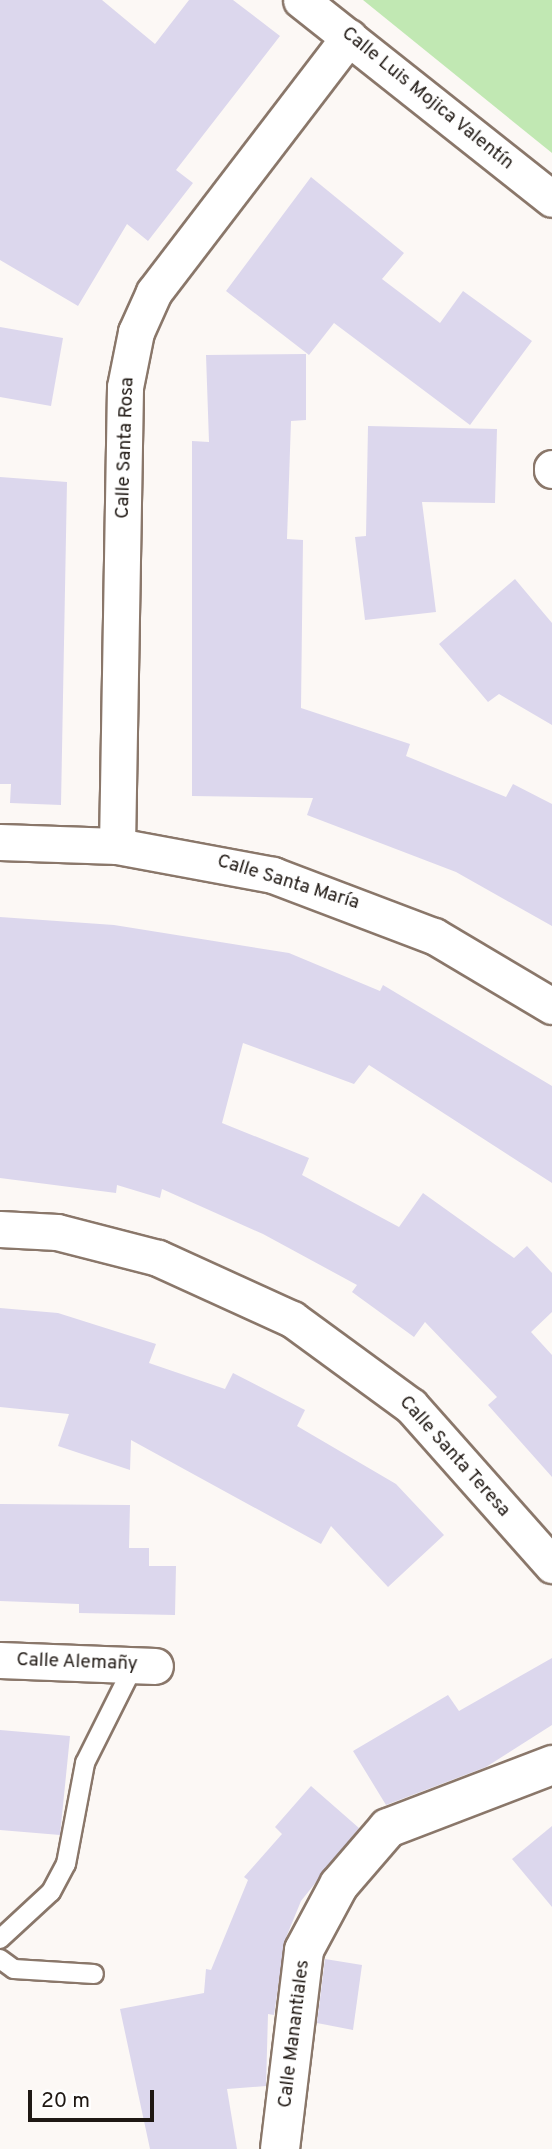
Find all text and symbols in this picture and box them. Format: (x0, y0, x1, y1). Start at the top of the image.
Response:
street label: Calle Luis Mojica Valentín (336, 22, 518, 176)
street label: Calle Santa Rosa (112, 377, 140, 519)
street label: Calle Santa María (214, 851, 362, 915)
street label: Calle Santa Teresa (393, 1391, 515, 1523)
street label: Calle Alemañy (16, 1649, 138, 1677)
street label: Calle Manantiales (275, 1959, 315, 2109)
scale bar (32, 2076, 158, 2120)
text: 20 m (41, 2088, 90, 2115)

